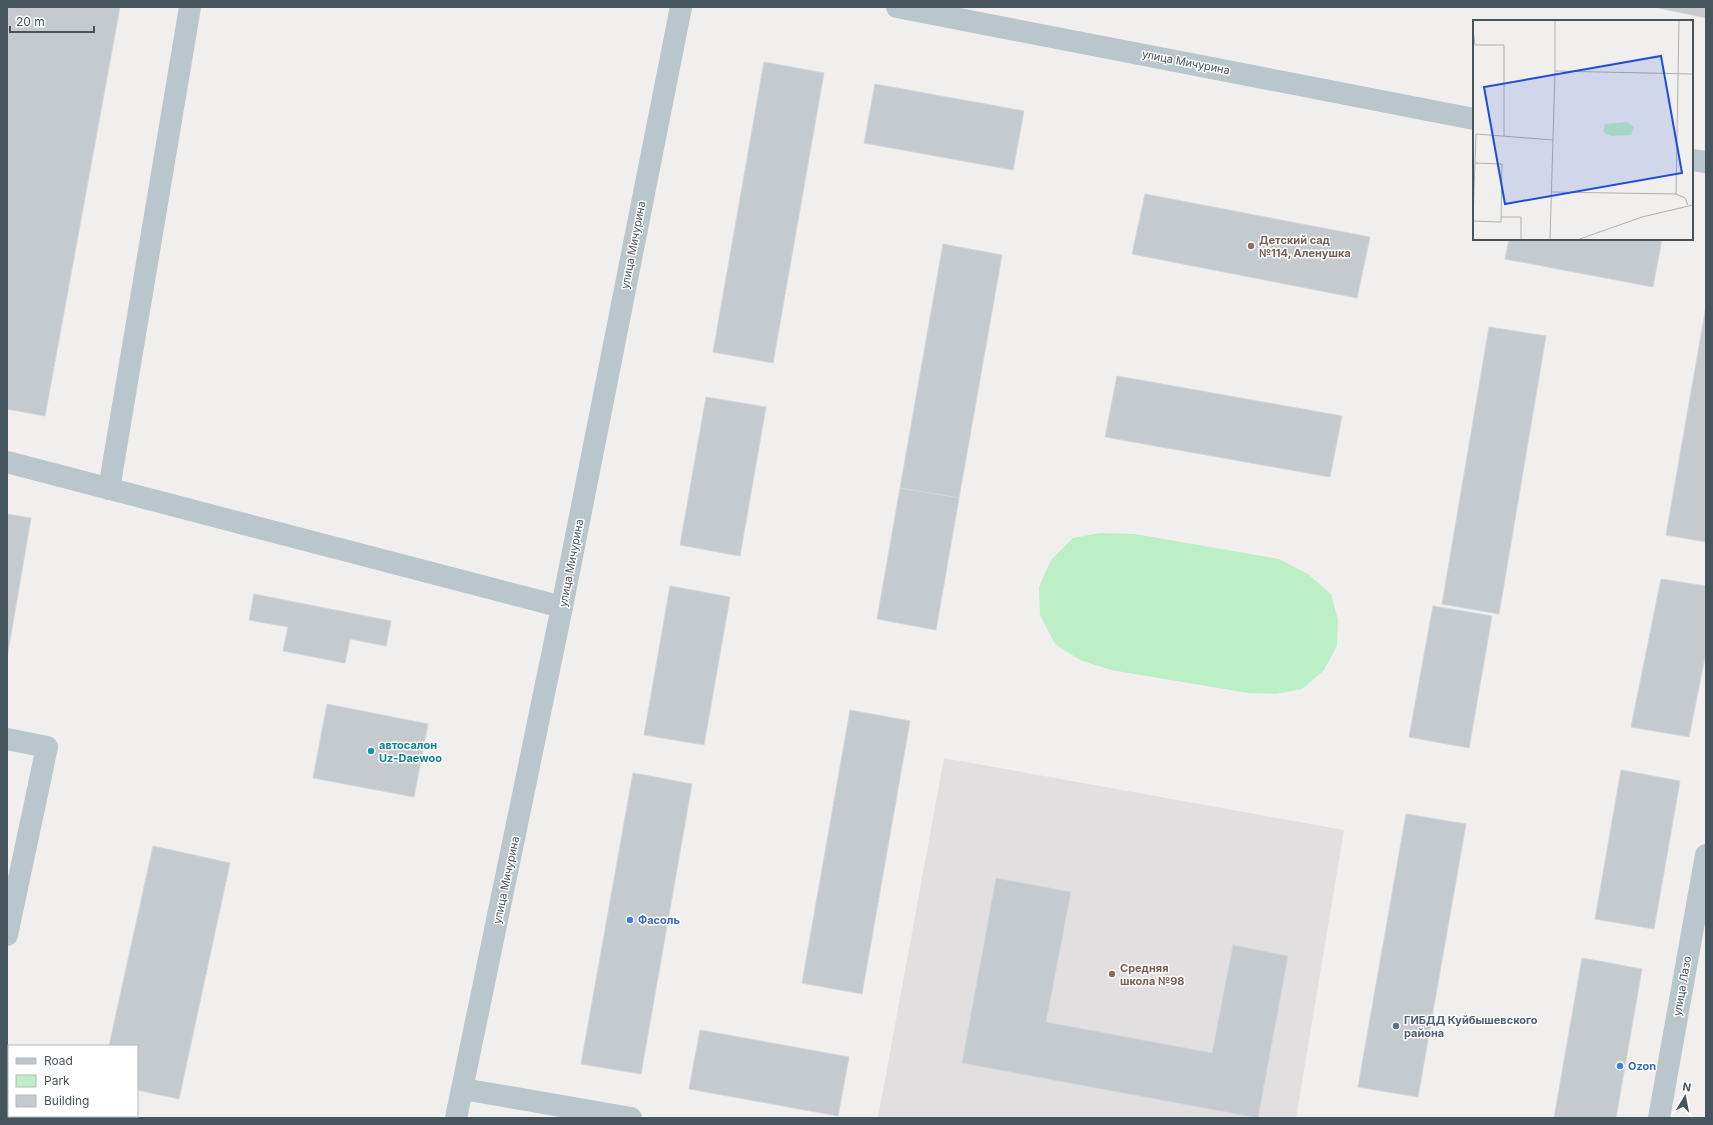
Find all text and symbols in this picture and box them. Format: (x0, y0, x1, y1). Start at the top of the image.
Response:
scale bar (10, 8, 94, 34)
text: 20 m (16, 14, 45, 29)
inset map (1473, 20, 1693, 240)
street label: улица Мичурина (1141, 47, 1231, 77)
street label: улица Мичурина (618, 200, 648, 290)
place label: Детский сад №114, Аленушка (1259, 233, 1351, 260)
marker: Детский сад №114, Аленушка (1246, 241, 1256, 251)
street label: улица Мичурина (556, 518, 586, 608)
place label: автосалон Uz-Daewoo (379, 738, 442, 765)
marker: автосалон Uz-Daewoo (366, 746, 376, 756)
street label: улица Мичурина (490, 835, 522, 925)
place label: Фасоль (638, 913, 680, 927)
marker: Фасоль (625, 915, 635, 925)
street label: улица Лазо (1670, 954, 1694, 1017)
place label: Средняя школа №98 (1120, 961, 1184, 988)
marker: Средняя школа №98 (1107, 969, 1117, 979)
place label: ГИБДД Куйбышевского района (1404, 1013, 1538, 1040)
marker: ГИБДД Куйбышевского района (1391, 1021, 1401, 1031)
legend (8, 1045, 138, 1117)
text: Road (44, 1053, 73, 1068)
place label: Ozon (1628, 1059, 1656, 1073)
marker: Ozon (1615, 1061, 1625, 1071)
text: Park (44, 1073, 70, 1088)
north arrow (1665, 1077, 1705, 1117)
text: N (1681, 1080, 1692, 1095)
text: Building (44, 1093, 89, 1108)

